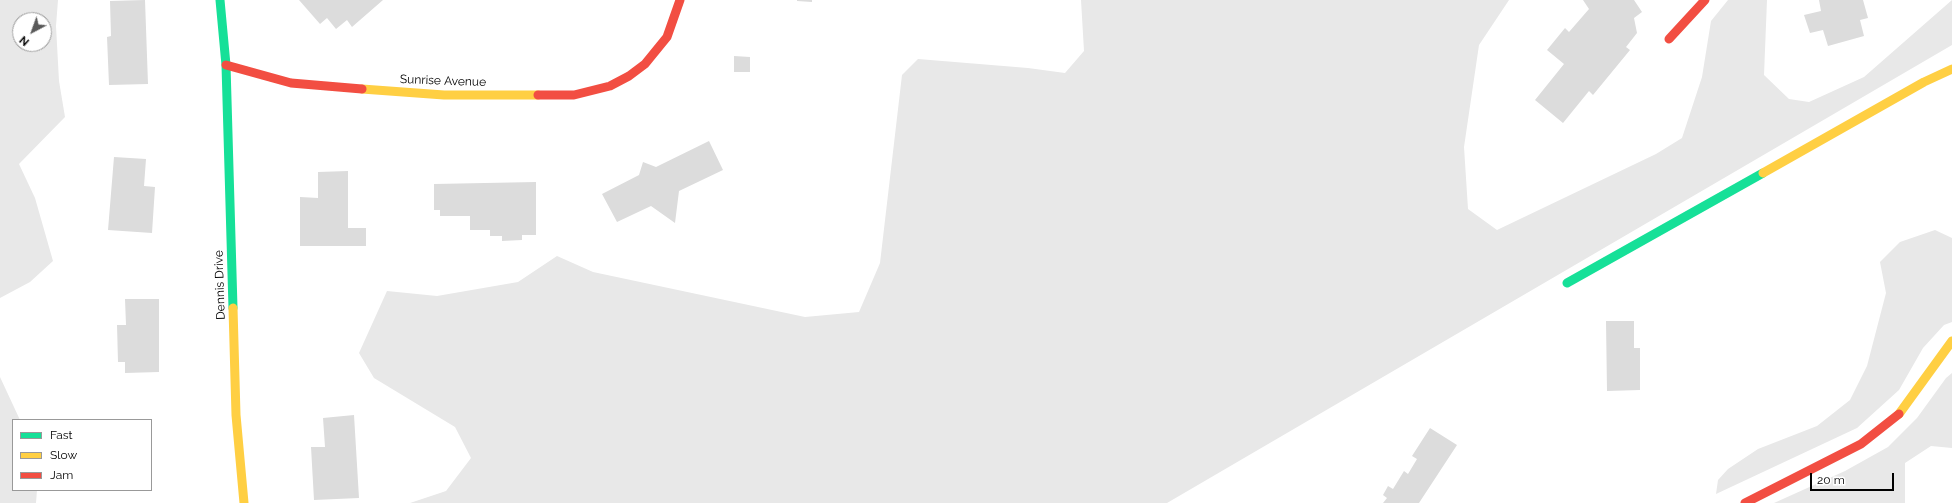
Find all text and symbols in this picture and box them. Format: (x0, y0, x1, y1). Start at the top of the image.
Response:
north arrow (12, 12, 52, 52)
text: N (17, 33, 32, 48)
street label: Sunrise Avenue (400, 72, 486, 90)
street label: Dennis Drive (212, 250, 228, 320)
legend (12, 419, 152, 491)
text: Fast (50, 428, 73, 442)
text: Slow (50, 448, 77, 462)
scale bar (1812, 465, 1896, 491)
text: Jam (50, 468, 73, 482)
text: 20 m (1817, 473, 1845, 487)

